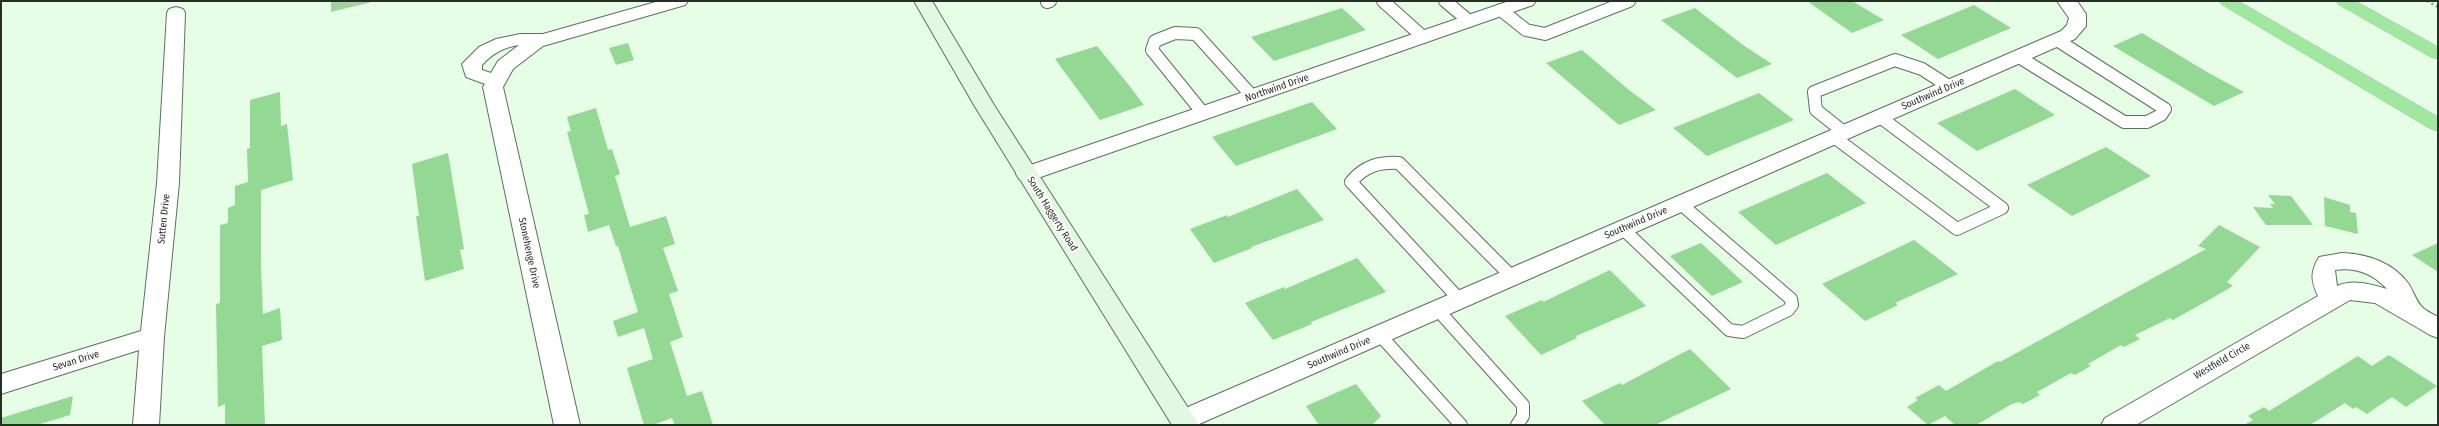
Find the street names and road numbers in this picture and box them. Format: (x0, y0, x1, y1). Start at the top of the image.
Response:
street label: Northwind Drive (1244, 71, 1310, 105)
street label: Southwind Drive (1900, 75, 1966, 113)
street label: South Haggerty Road (1024, 175, 1080, 253)
street label: Sutten Drive (155, 193, 173, 245)
street label: Southwind Drive (1603, 204, 1669, 242)
street label: Stonehenge Drive (516, 217, 542, 289)
street label: Southwind Drive (1306, 334, 1372, 372)
street label: Westfield Circle (2192, 340, 2252, 382)
street label: Sevan Drive (51, 348, 101, 374)

